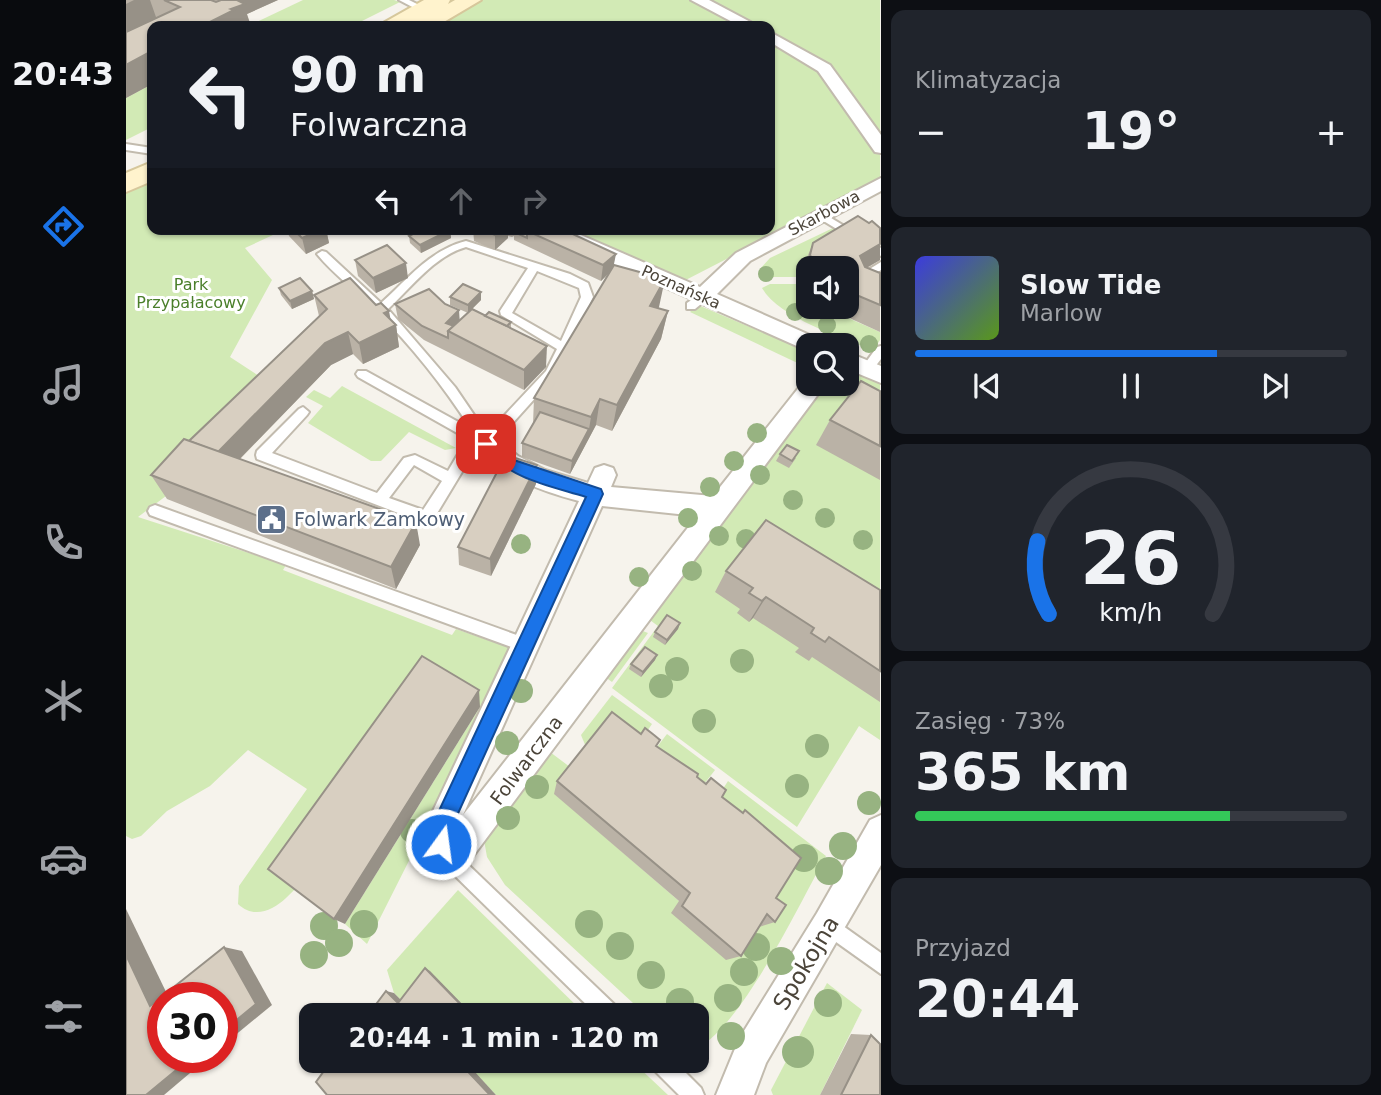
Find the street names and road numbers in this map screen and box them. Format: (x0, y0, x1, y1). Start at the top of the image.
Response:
street label: Skarbowa (785, 186, 863, 240)
street label: Poznańska (639, 261, 723, 313)
street label: Folwarczna (485, 711, 567, 809)
street label: Spokojna (768, 911, 844, 1015)

